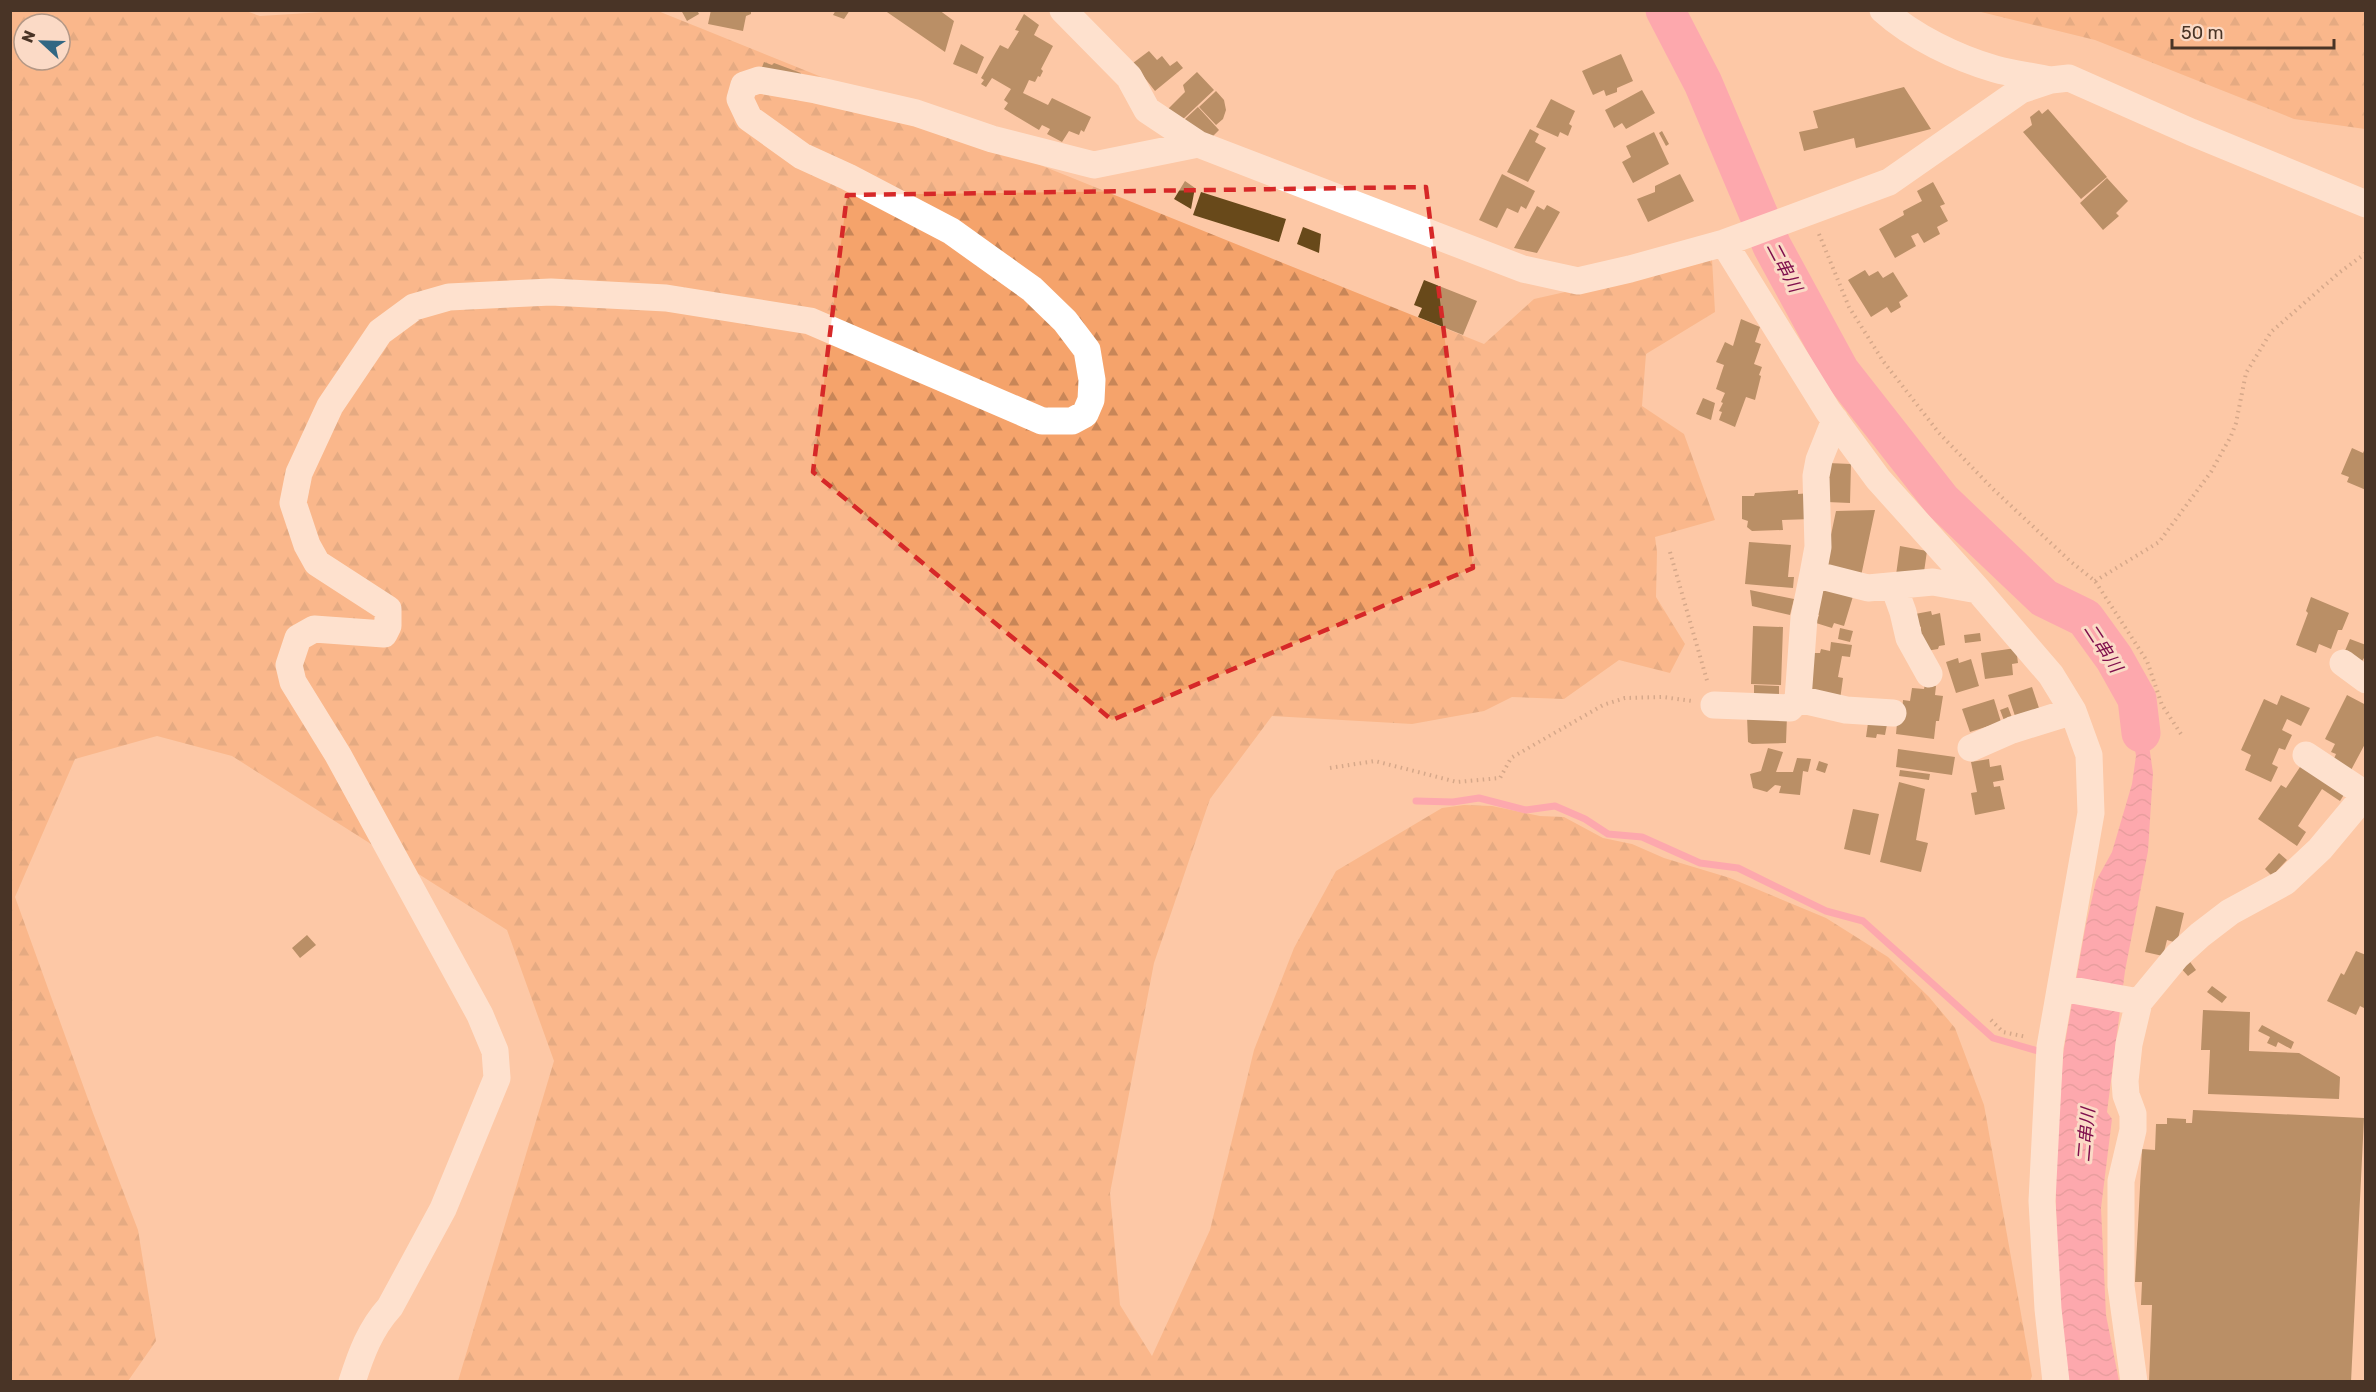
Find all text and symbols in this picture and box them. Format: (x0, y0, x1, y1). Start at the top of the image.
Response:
north arrow (12, 12, 72, 72)
scale bar (2172, 12, 2334, 50)
text: 50 m (2181, 22, 2224, 44)
text: N (18, 28, 40, 45)
water label: 二串川 (1762, 238, 1807, 298)
water label: 二串川 (2079, 619, 2128, 678)
water label: 二串川 (2073, 1105, 2099, 1163)

